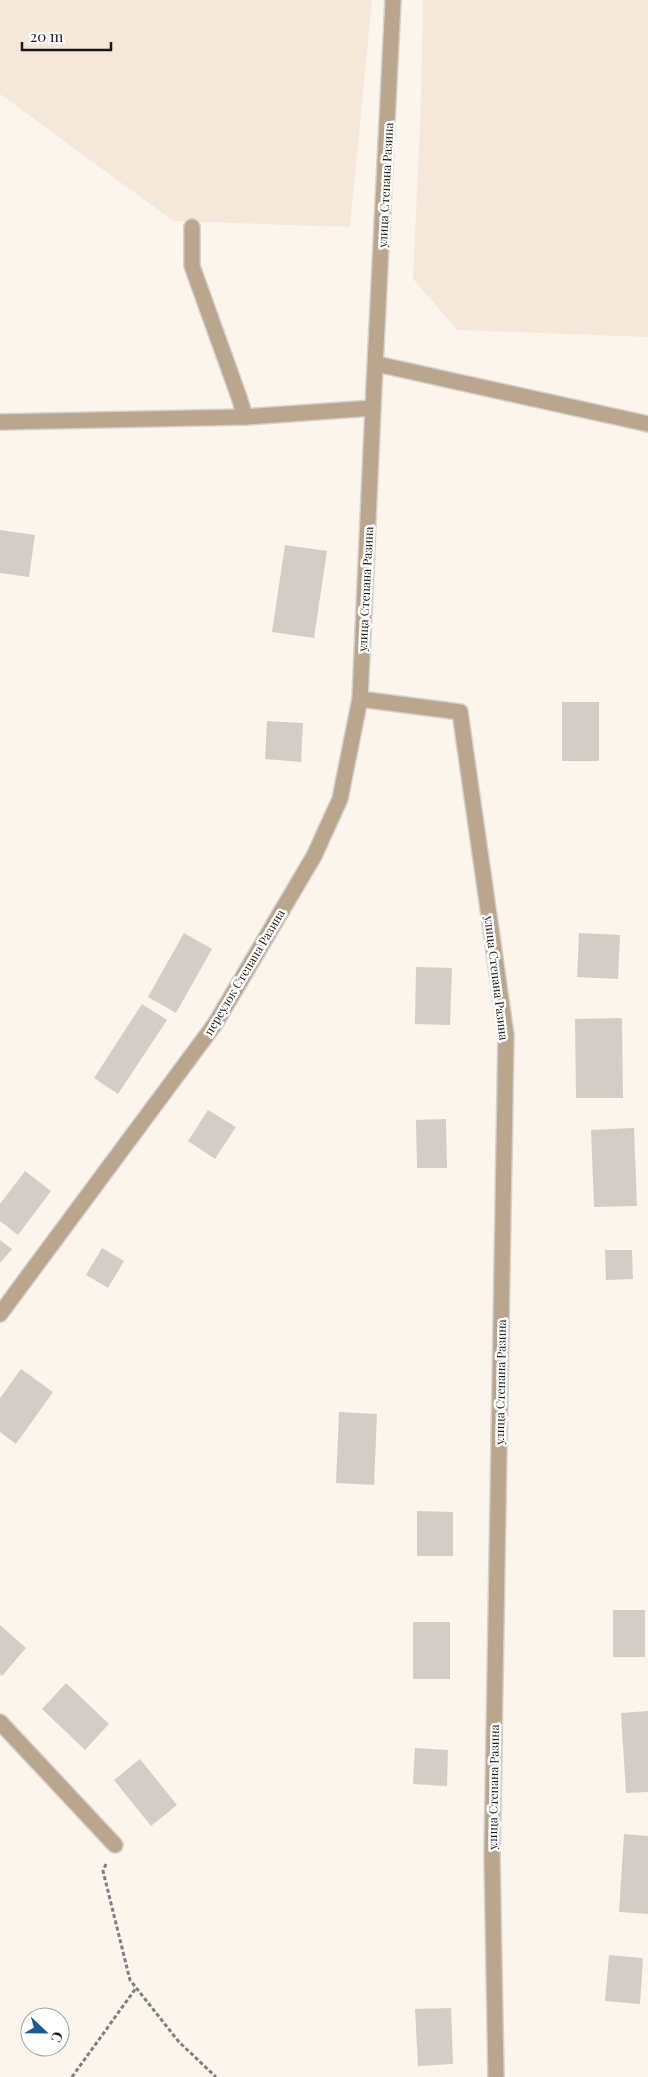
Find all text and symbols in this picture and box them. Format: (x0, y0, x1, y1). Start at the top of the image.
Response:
scale bar (22, 20, 111, 52)
text: 20 m (30, 26, 64, 46)
street label: улица Степана Разина (374, 122, 396, 249)
street label: улица Степана Разина (354, 526, 376, 653)
street label: переулок Степана Разина (200, 906, 288, 1038)
street label: улица Степана Разина (481, 914, 513, 1041)
street label: улица Степана Разина (491, 1319, 509, 1446)
street label: улица Степана Разина (484, 1724, 502, 1851)
north arrow (20, 2007, 70, 2057)
text: С (47, 2029, 68, 2045)

